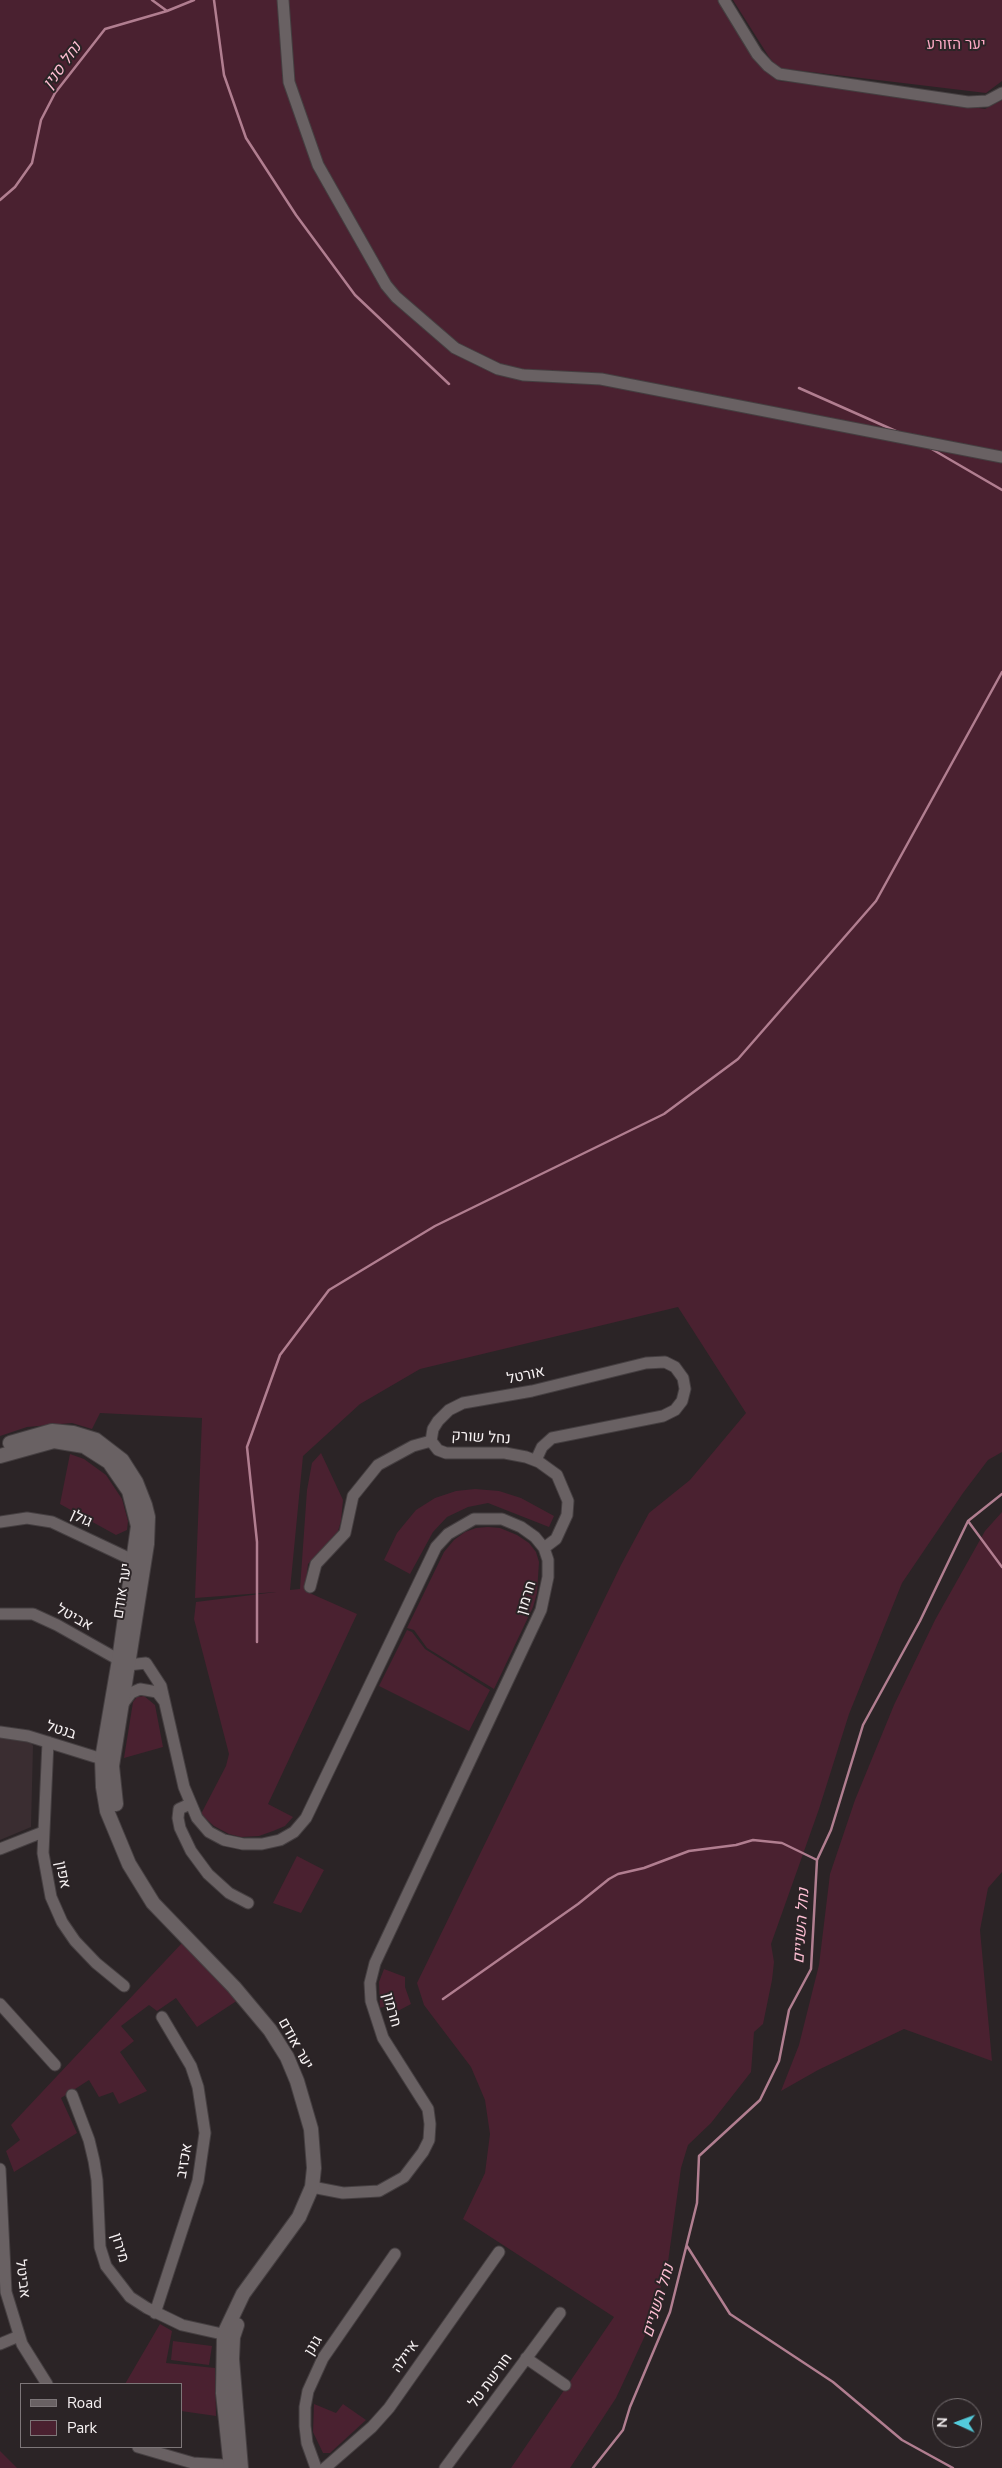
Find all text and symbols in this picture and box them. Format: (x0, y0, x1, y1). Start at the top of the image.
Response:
park label: יער הזורע (926, 36, 986, 54)
water label: נחל סנין (40, 39, 86, 93)
street label: אורטל (505, 1363, 547, 1389)
street label: נחל שורק (451, 1427, 511, 1449)
street label: גולן (67, 1506, 95, 1532)
street label: יער אודם (110, 1562, 136, 1620)
street label: חרמון (513, 1579, 541, 1617)
street label: אביטל (53, 1601, 95, 1635)
street label: בנטל (44, 1718, 78, 1744)
street label: אפון (51, 1860, 73, 1890)
water label: נחל השניים (790, 1888, 814, 1964)
street label: חרמון (378, 1991, 404, 2029)
street label: יער אודם (274, 2015, 316, 2073)
street label: אכזיב (173, 2142, 197, 2180)
street label: מירון (106, 2231, 132, 2265)
street label: אביטל (11, 2259, 33, 2299)
water label: נחל השניים (639, 2262, 679, 2340)
street label: גונן (301, 2333, 327, 2359)
street label: איילה (389, 2337, 423, 2377)
street label: חורשת טל (465, 2350, 517, 2412)
legend (20, 2383, 182, 2448)
text: Road (67, 2393, 102, 2413)
north arrow (932, 2398, 982, 2448)
text: N (933, 2417, 952, 2428)
text: Park (67, 2418, 97, 2438)

